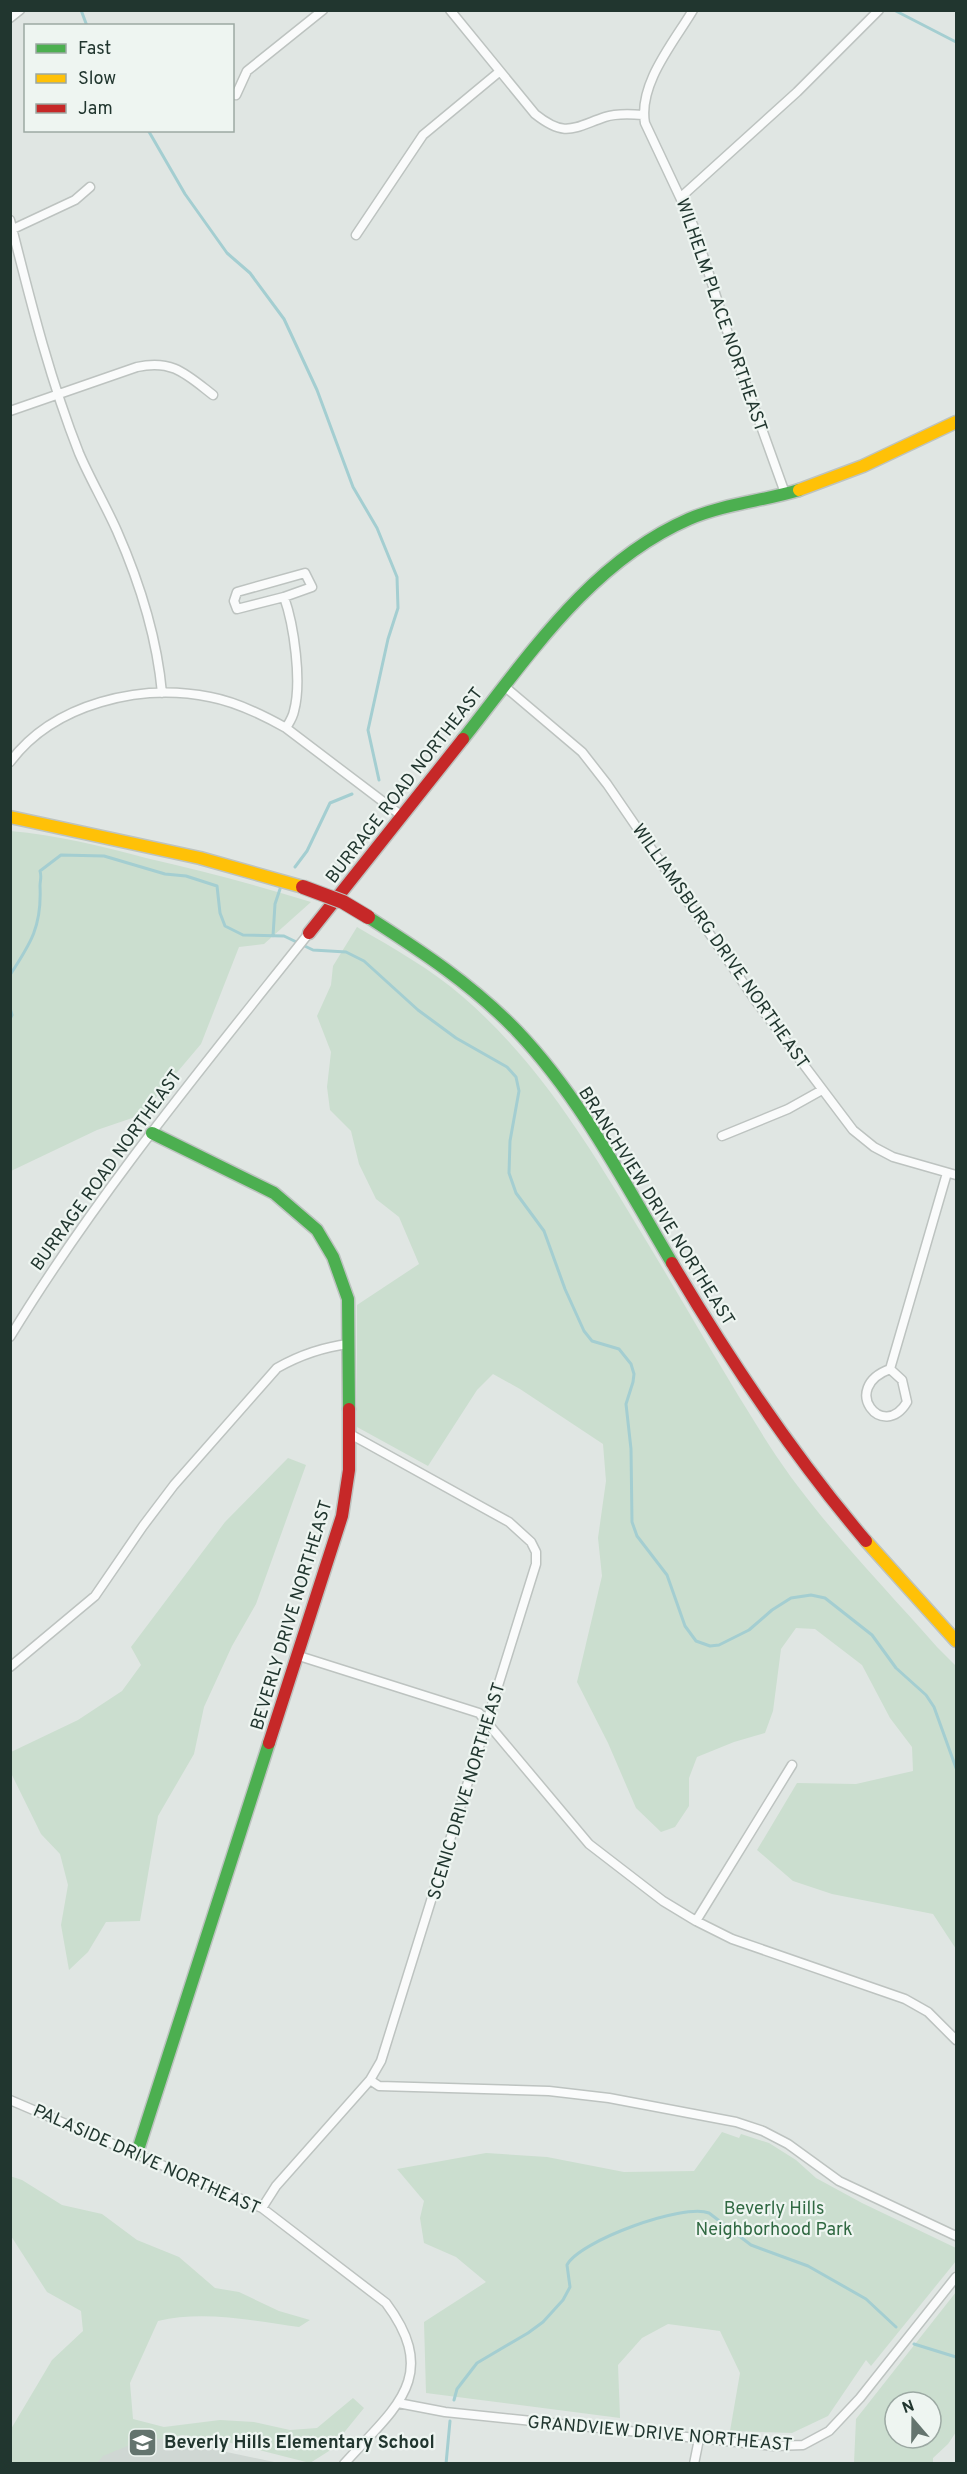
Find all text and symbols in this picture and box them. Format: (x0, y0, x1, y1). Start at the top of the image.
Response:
legend (24, 24, 234, 132)
text: Fast (78, 38, 111, 61)
text: Slow (78, 68, 116, 91)
text: Jam (78, 98, 113, 121)
street label: WILHELM PLACE NORTHEAST (670, 196, 771, 435)
street label: BURRAGE ROAD NORTHEAST (321, 683, 489, 889)
street label: WILLIAMSBURG DRIVE NORTHEAST (626, 820, 813, 1074)
street label: BURRAGE ROAD NORTHEAST (26, 1066, 188, 1276)
street label: BRANCHVIEW DRIVE NORTHEAST (572, 1083, 739, 1331)
street label: BEVERLY DRIVE NORTHEAST (246, 1498, 338, 1733)
street label: SCENIC DRIVE NORTHEAST (423, 1680, 511, 1903)
street label: PALASIDE DRIVE NORTHEAST (29, 2100, 264, 2221)
park label: Beverly Hills Neighborhood Park (695, 2198, 853, 2242)
north arrow (883, 2390, 943, 2450)
text: N (900, 2396, 917, 2419)
street label: GRANDVIEW DRIVE NORTHEAST (526, 2411, 793, 2458)
school or university icon: Beverly Hills Elementary School (127, 2426, 159, 2458)
place label: Beverly Hills Elementary School (164, 2432, 435, 2455)

